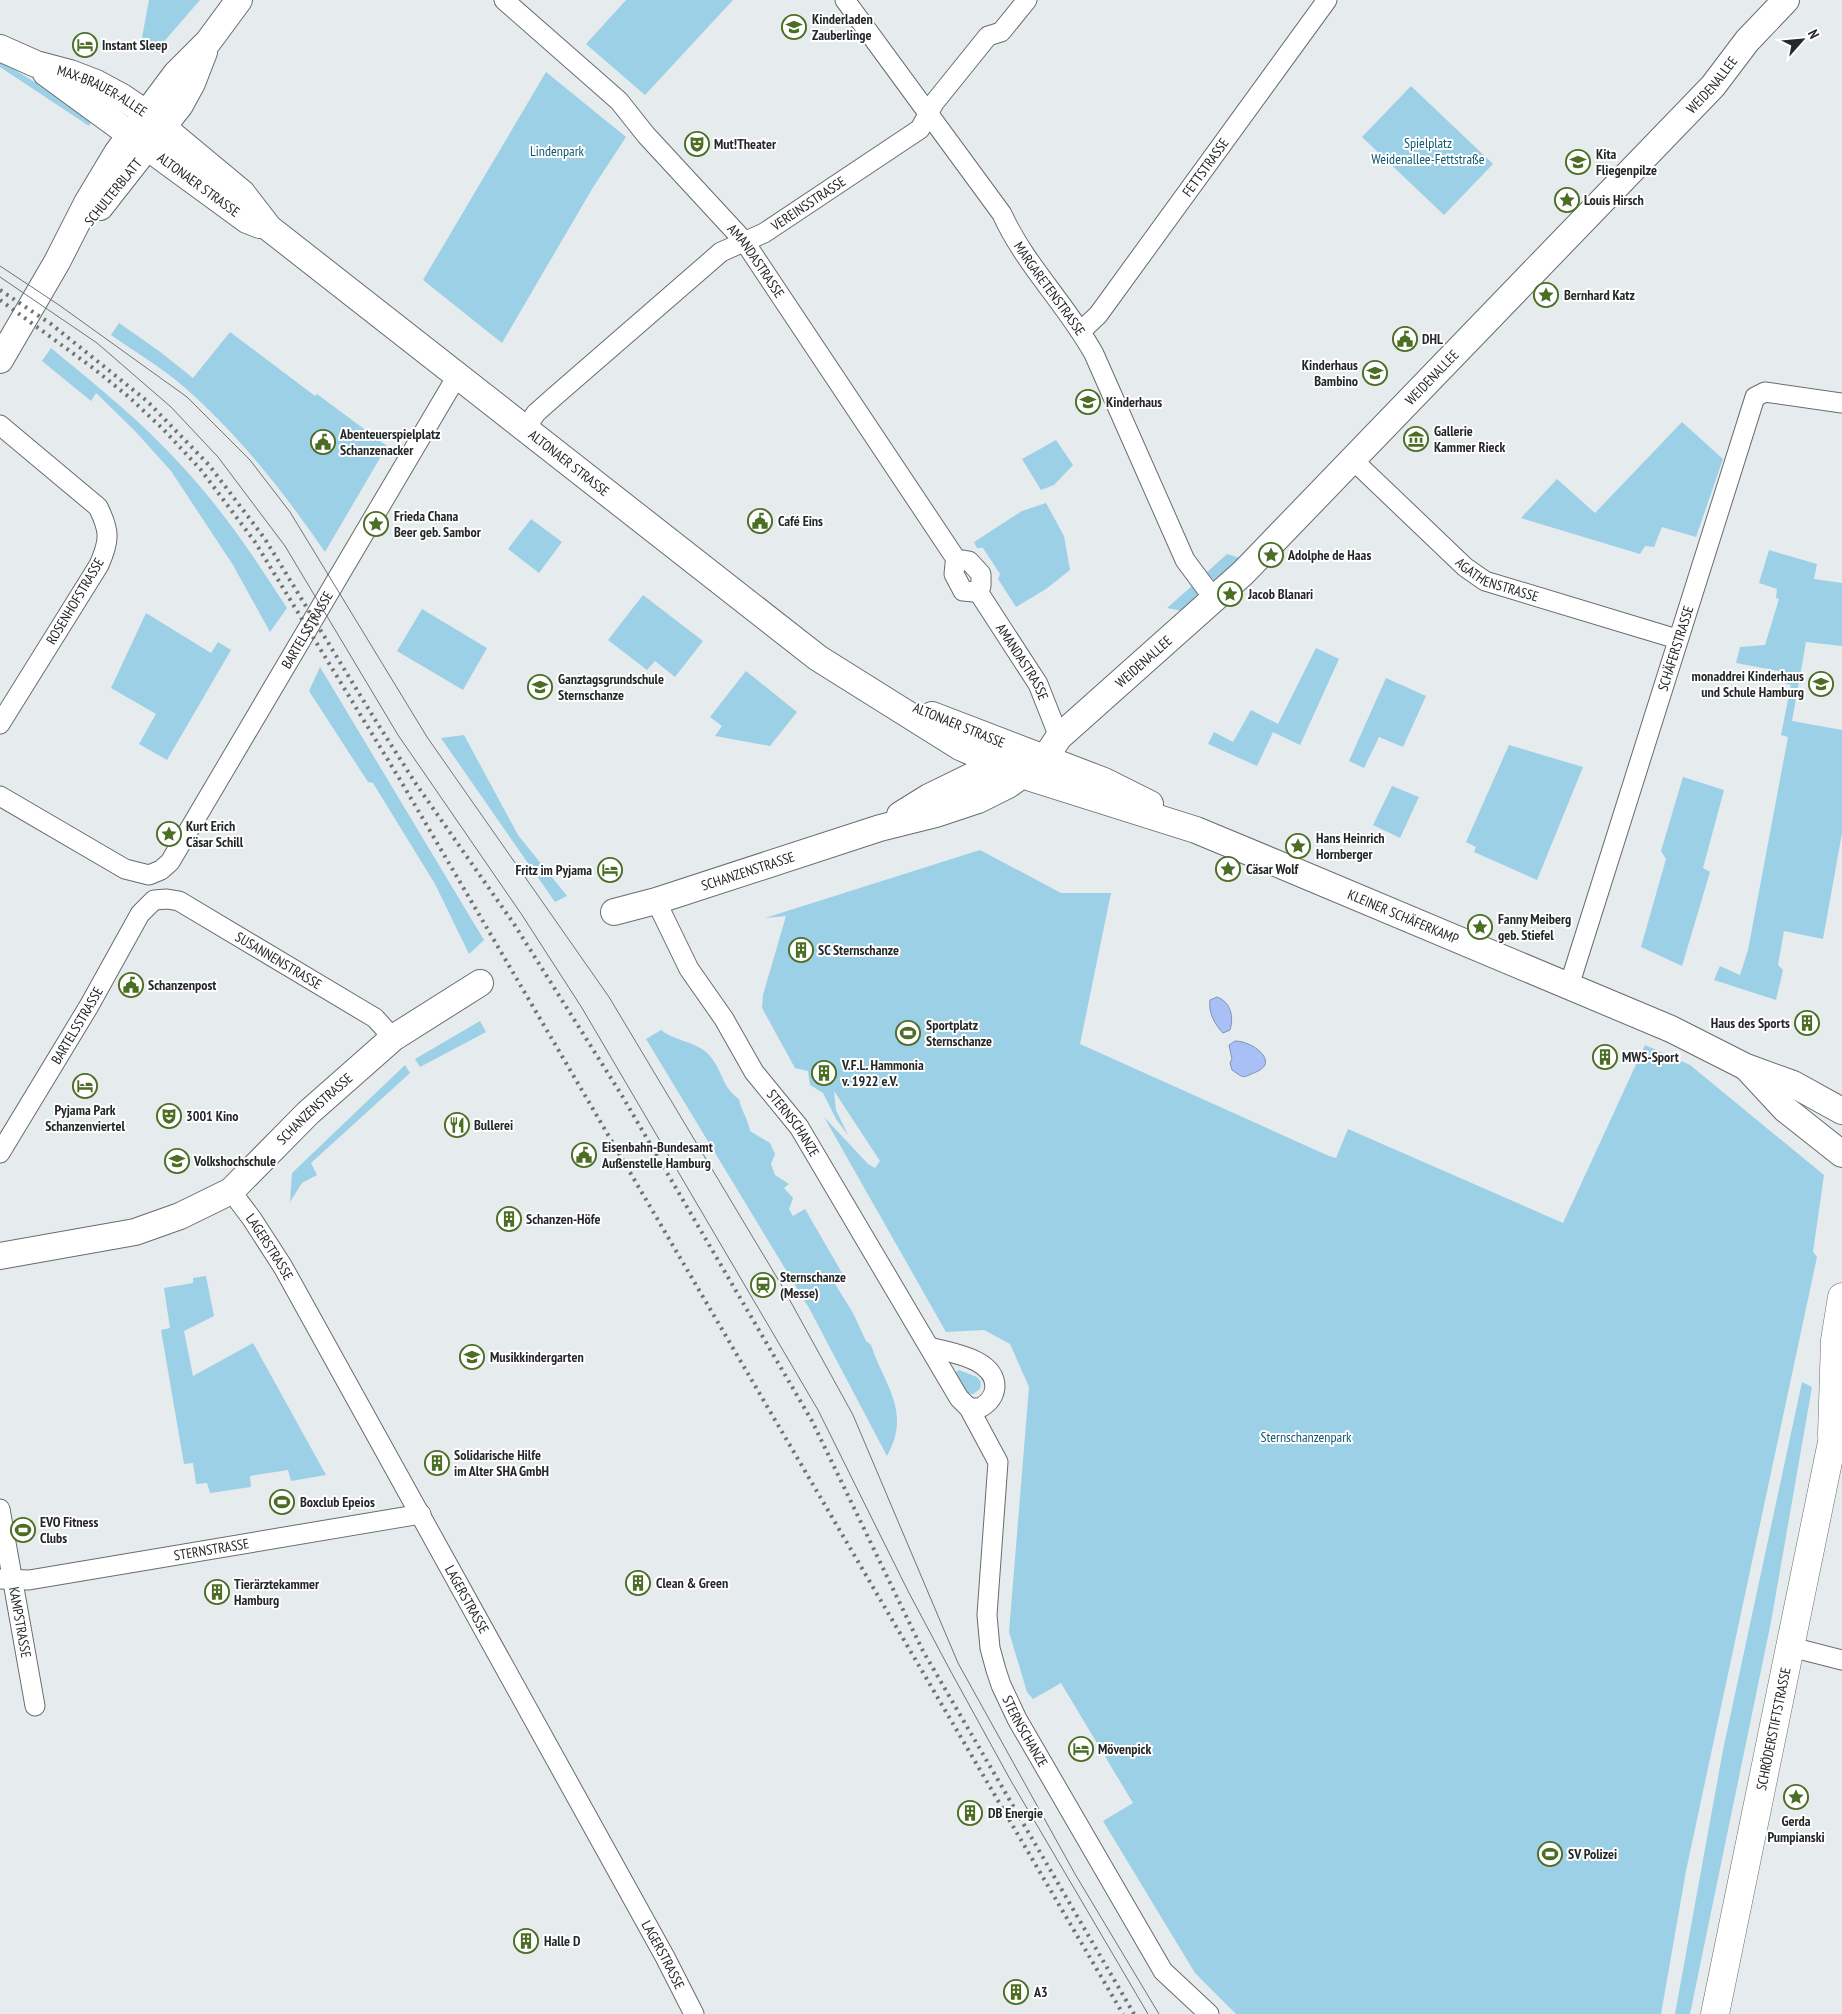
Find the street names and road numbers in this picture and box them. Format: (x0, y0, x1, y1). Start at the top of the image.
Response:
street label: WEIDENALLEE (1682, 53, 1741, 117)
street label: MAX-BRAUER-ALLEE (55, 61, 151, 120)
street label: FETTSTRASSE (1178, 134, 1233, 200)
street label: ALTONAER STRASSE (154, 148, 243, 221)
street label: SCHULTERBLATT (80, 154, 146, 229)
street label: VEREINSSTRASSE (767, 172, 849, 235)
street label: AMANDASTRASSE (724, 220, 788, 301)
street label: MARGARETENSTRASSE (1010, 238, 1089, 339)
street label: WEIDENALLEE (1401, 346, 1463, 409)
street label: ALTONAER STRASSE (525, 426, 613, 500)
street label: ROSENHOFSTRASSE (42, 554, 108, 648)
street label: AGATHENSTRASSE (1452, 554, 1541, 606)
street label: BARTELSSTRASSE (277, 588, 337, 672)
street label: SCHÄFERSTRASSE (1654, 604, 1697, 693)
street label: AMANDASTRASSE (992, 620, 1052, 702)
street label: WEIDENALLEE (1112, 632, 1176, 692)
street label: ALTONAER STRASSE (910, 698, 1008, 752)
street label: SCHANZENSTRASSE (699, 847, 797, 895)
street label: KLEINER SCHÄFERKAMP (1345, 885, 1462, 948)
street label: SUSANNENSTRASSE (232, 928, 325, 993)
street label: BARTELSSTRASSE (47, 984, 107, 1067)
street label: SCHANZENSTRASSE (273, 1069, 356, 1148)
street label: STERNSCHANZE (763, 1086, 823, 1160)
street label: LAGERSTRASSE (242, 1210, 297, 1283)
street label: STERNSTRASSE (173, 1534, 250, 1564)
street label: LAGERSTRASSE (441, 1562, 493, 1637)
street label: KAMPSTRASSE (5, 1585, 35, 1659)
street label: SCHRÖDERSTIFTSTRASSE (1752, 1666, 1795, 1792)
street label: STERNSCHANZE (998, 1693, 1052, 1770)
street label: LAGERSTRASSE (638, 1917, 689, 1992)

